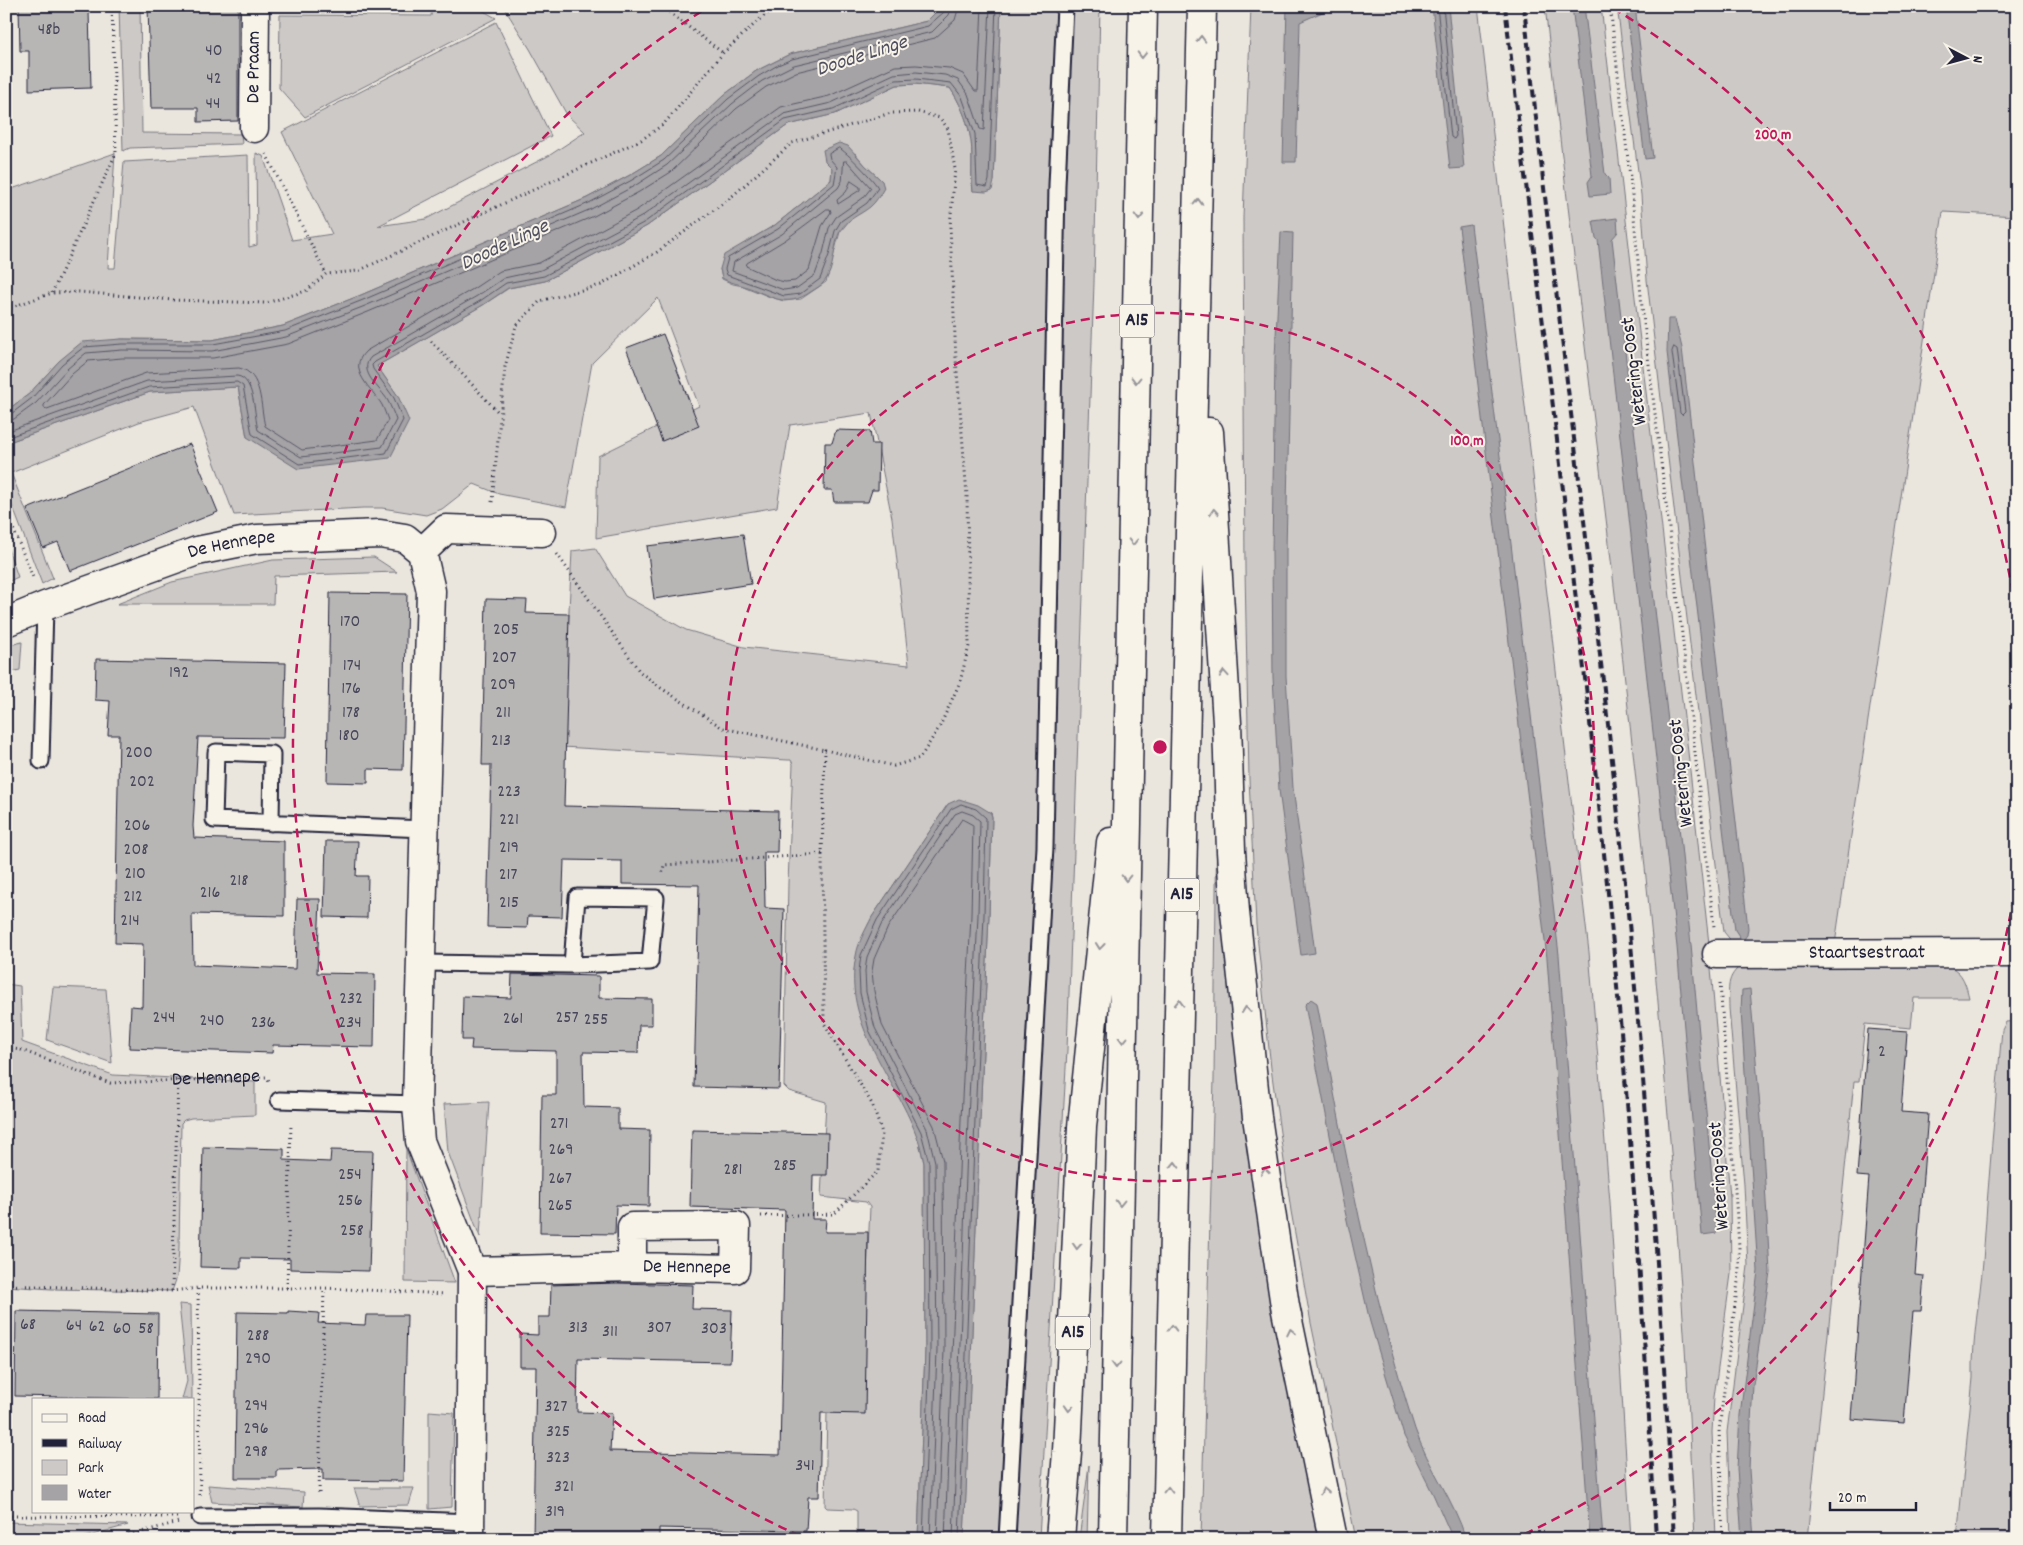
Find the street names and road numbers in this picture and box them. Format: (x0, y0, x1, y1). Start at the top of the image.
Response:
street label: De Praam (240, 30, 269, 104)
road number: A15 (1120, 304, 1154, 338)
street label: Wetering-Oost (1614, 315, 1656, 427)
street label: De Hennepe (184, 524, 276, 567)
street label: Wetering-Oost (1662, 718, 1702, 828)
road number: A15 (1164, 878, 1200, 912)
street label: Staartsestraat (1809, 939, 1925, 968)
street label: De Hennepe (171, 1063, 261, 1095)
street label: Wetering-Oost (1702, 1121, 1738, 1231)
street label: De Hennepe (643, 1253, 731, 1283)
road number: A15 (1056, 1316, 1090, 1350)

